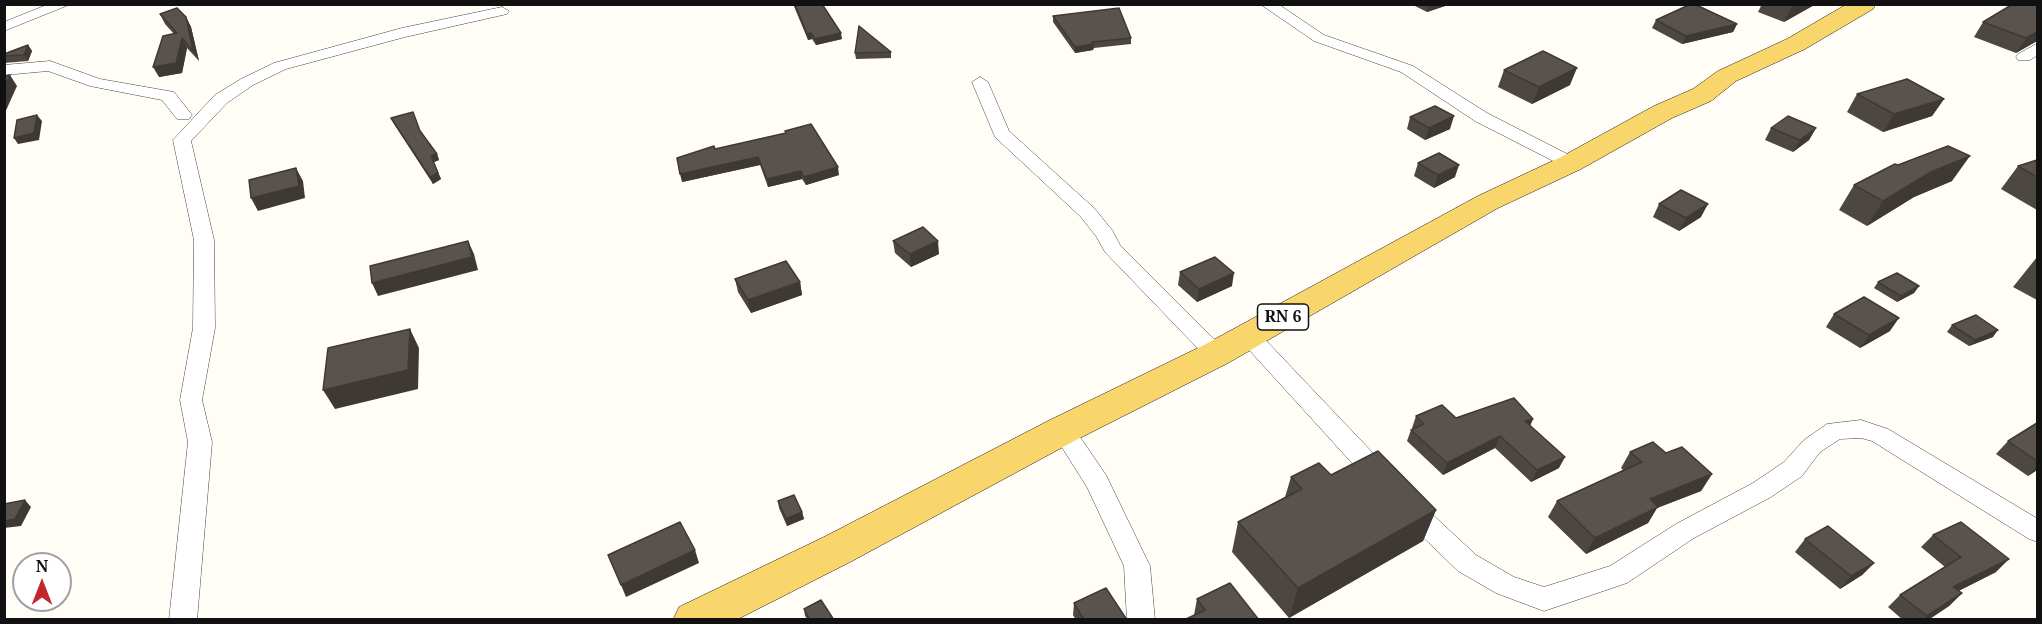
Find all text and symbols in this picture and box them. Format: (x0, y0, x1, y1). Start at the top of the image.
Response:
road number: RN 6 (1258, 304, 1308, 330)
north arrow (12, 552, 72, 612)
text: N (36, 555, 48, 577)

